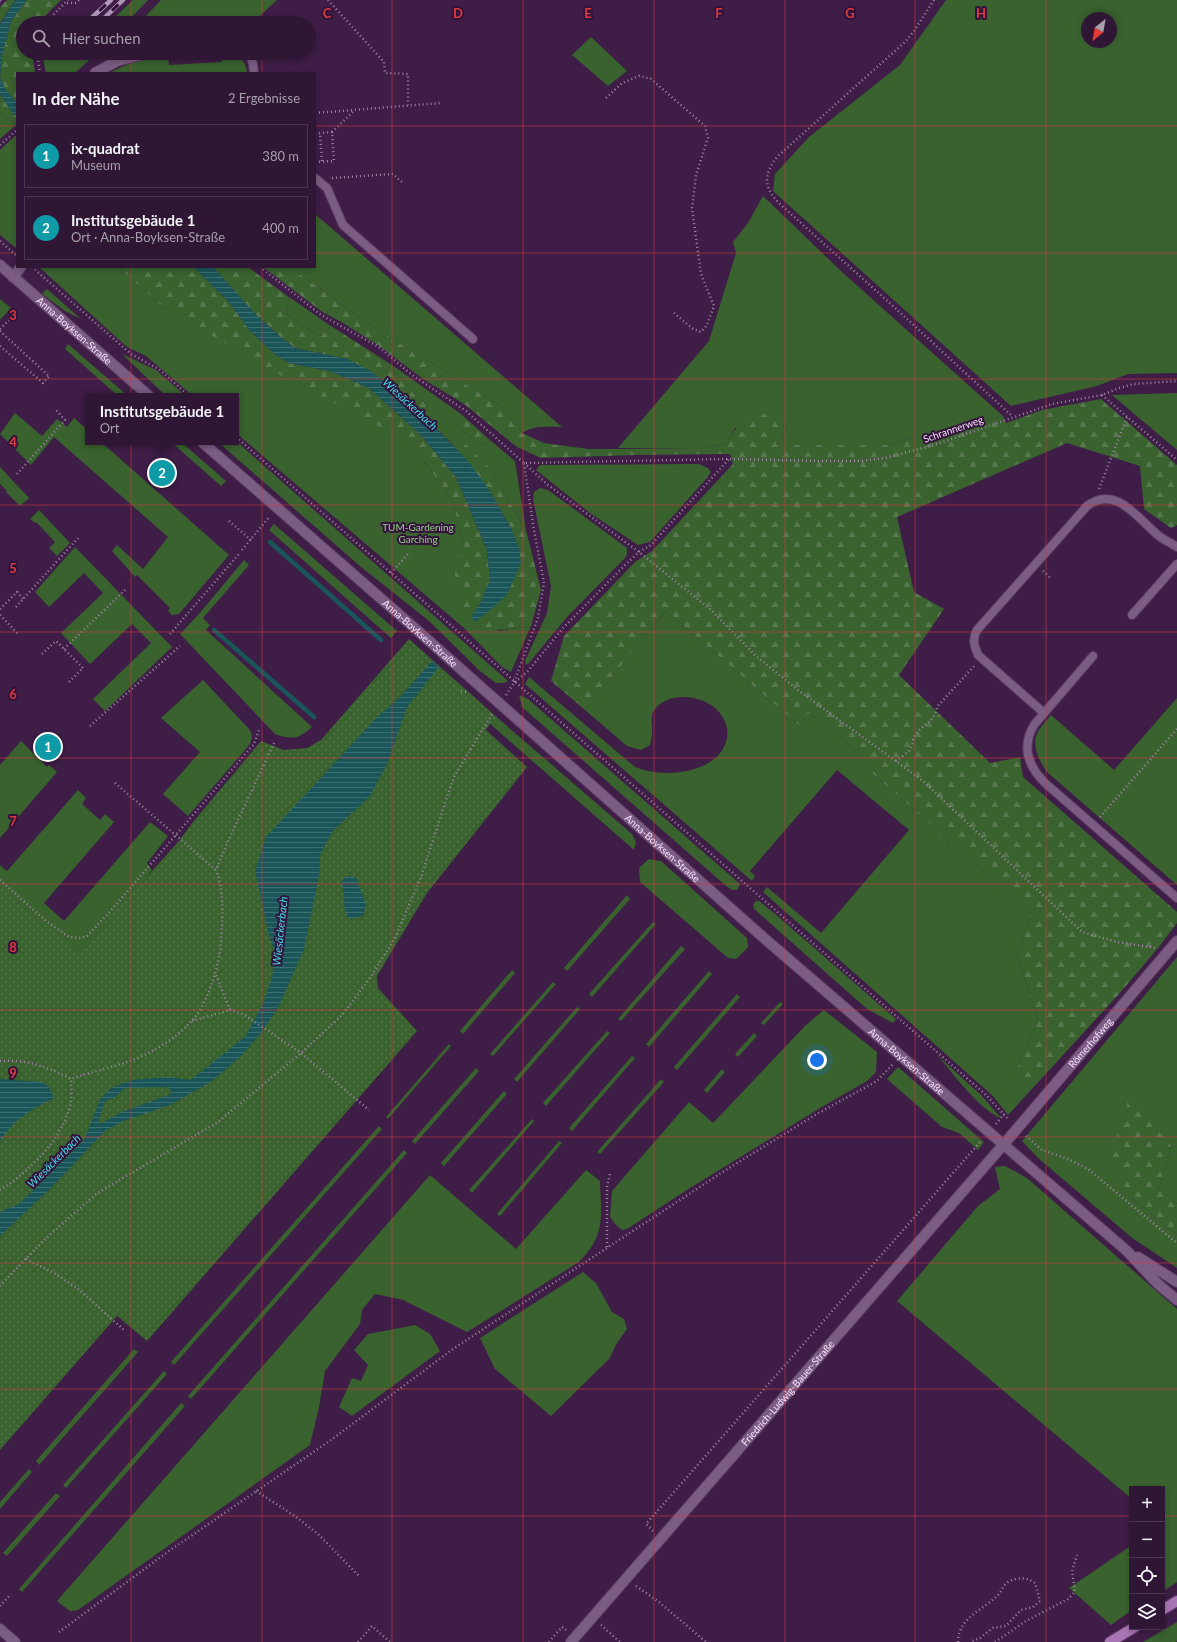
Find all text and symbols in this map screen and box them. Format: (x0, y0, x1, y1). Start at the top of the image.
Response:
text: C (323, 5, 332, 21)
text: D (453, 5, 463, 21)
text: E (584, 5, 592, 21)
text: F (715, 5, 723, 21)
text: G (845, 5, 855, 21)
text: H (976, 5, 986, 21)
north arrow (1081, 12, 1117, 48)
search box (16, 16, 316, 60)
icon: search (30, 27, 52, 49)
text: Hier suchen (62, 29, 141, 47)
text: In der Nähe (32, 88, 120, 109)
text: 2 Ergebnisse (228, 90, 300, 106)
text: ix-quadrat (71, 139, 140, 157)
text: 1 (42, 148, 50, 164)
text: 380 m (262, 148, 299, 164)
text: Museum (71, 157, 121, 173)
text: Institutsgebäude 1 (71, 211, 195, 229)
text: 2 (42, 220, 50, 236)
text: 400 m (262, 220, 299, 236)
text: Ort · Anna-Boyksen-Straße (71, 229, 225, 245)
street label: Anna-Boyksen-Straße (34, 294, 114, 367)
text: 3 (9, 307, 17, 323)
water label: Wiesäckerbach (380, 375, 440, 432)
popup (85, 393, 239, 445)
text: Institutsgebäude 1 (100, 402, 224, 420)
street label: Schrannerweg (921, 413, 985, 445)
text: Ort (100, 420, 119, 436)
text: 4 (9, 434, 17, 450)
pin: 2 (149, 458, 175, 488)
park label: TUM-Gardening Garching (382, 521, 454, 545)
text: 5 (9, 560, 17, 576)
street label: Anna-Boyksen-Straße (380, 597, 460, 669)
text: 6 (9, 686, 17, 702)
pin: 1 (35, 732, 61, 762)
street label: Anna-Boyksen-Straße (623, 812, 703, 884)
text: 7 (9, 813, 17, 829)
water label: Wiesäckerbach (269, 896, 290, 966)
text: 8 (9, 939, 17, 955)
street label: Römerhofweg (1066, 1015, 1115, 1070)
street label: Anna-Boyksen-Straße (866, 1025, 947, 1097)
your location (807, 1050, 827, 1070)
text: 9 (9, 1065, 17, 1081)
water label: Wiesäckerbach (24, 1131, 83, 1190)
street label: Friedrich-Ludwig-Bauer-Straße (739, 1338, 836, 1448)
map controls (1129, 1486, 1165, 1630)
button: + (1129, 1486, 1165, 1522)
button: − (1129, 1522, 1165, 1558)
button: locate (1129, 1558, 1165, 1594)
button: layers (1129, 1594, 1165, 1630)

